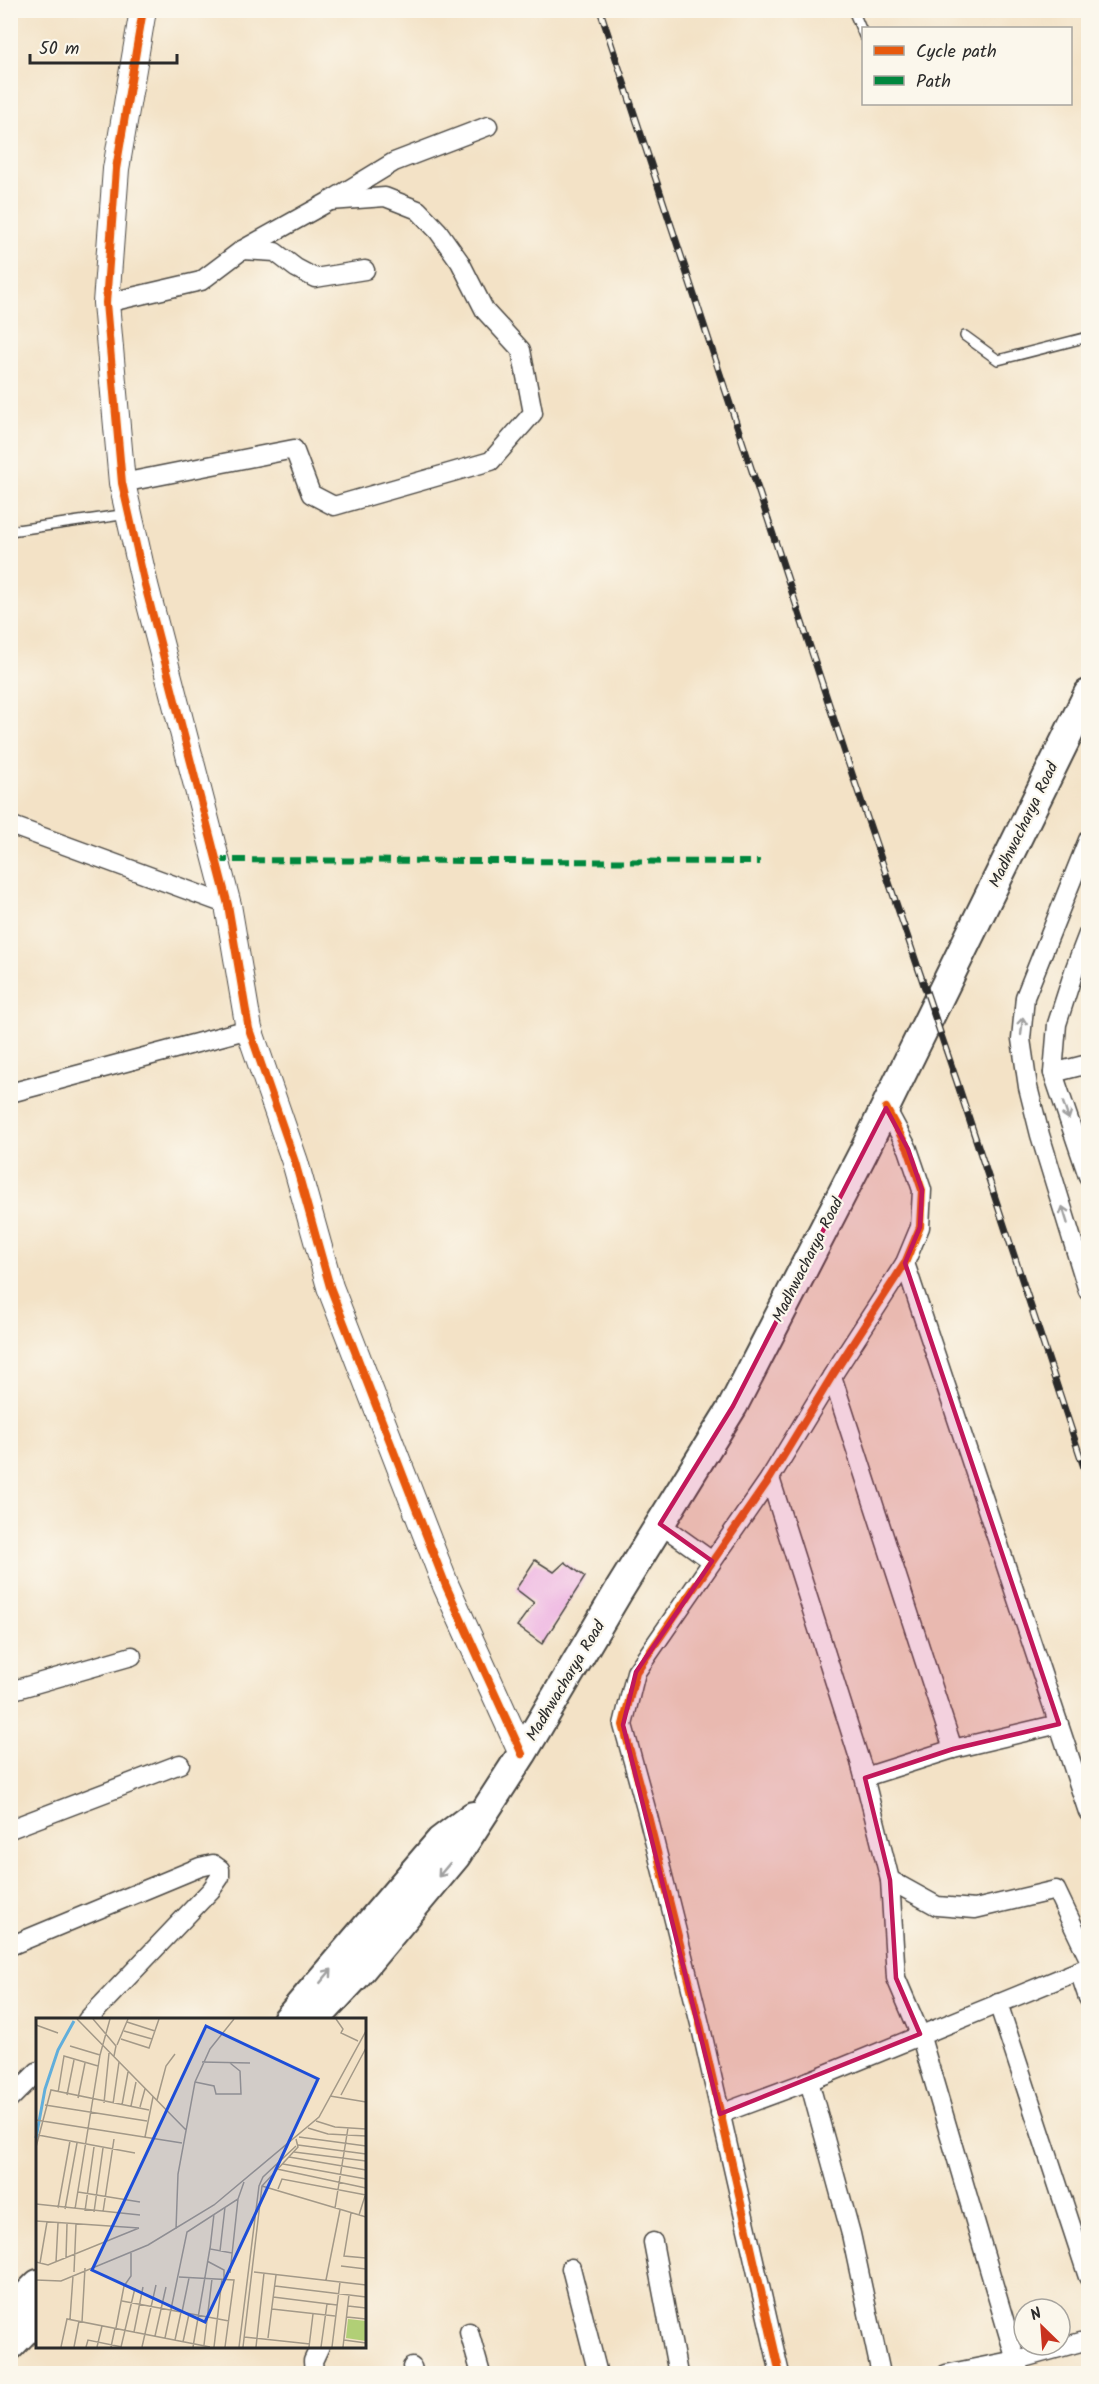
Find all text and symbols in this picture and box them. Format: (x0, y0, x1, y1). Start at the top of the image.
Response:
scale bar (30, 27, 177, 65)
legend (862, 27, 1072, 105)
text: 50 m (39, 35, 79, 64)
text: Cycle path (916, 38, 997, 67)
text: Path (916, 68, 951, 97)
street label: Madhwacharya Road (983, 757, 1066, 892)
one-way arrow (1017, 1016, 1028, 1036)
one-way arrow (1061, 1101, 1072, 1120)
street label: Madhwacharya Road (766, 1192, 851, 1327)
one-way arrow (1058, 1206, 1069, 1225)
street label: Madhwacharya Road (520, 1615, 613, 1746)
one-way arrow (438, 1862, 451, 1878)
one-way arrow (319, 1969, 333, 1984)
inset map (36, 2018, 366, 2348)
north arrow (1012, 2297, 1072, 2357)
text: N (1026, 2301, 1046, 2328)

